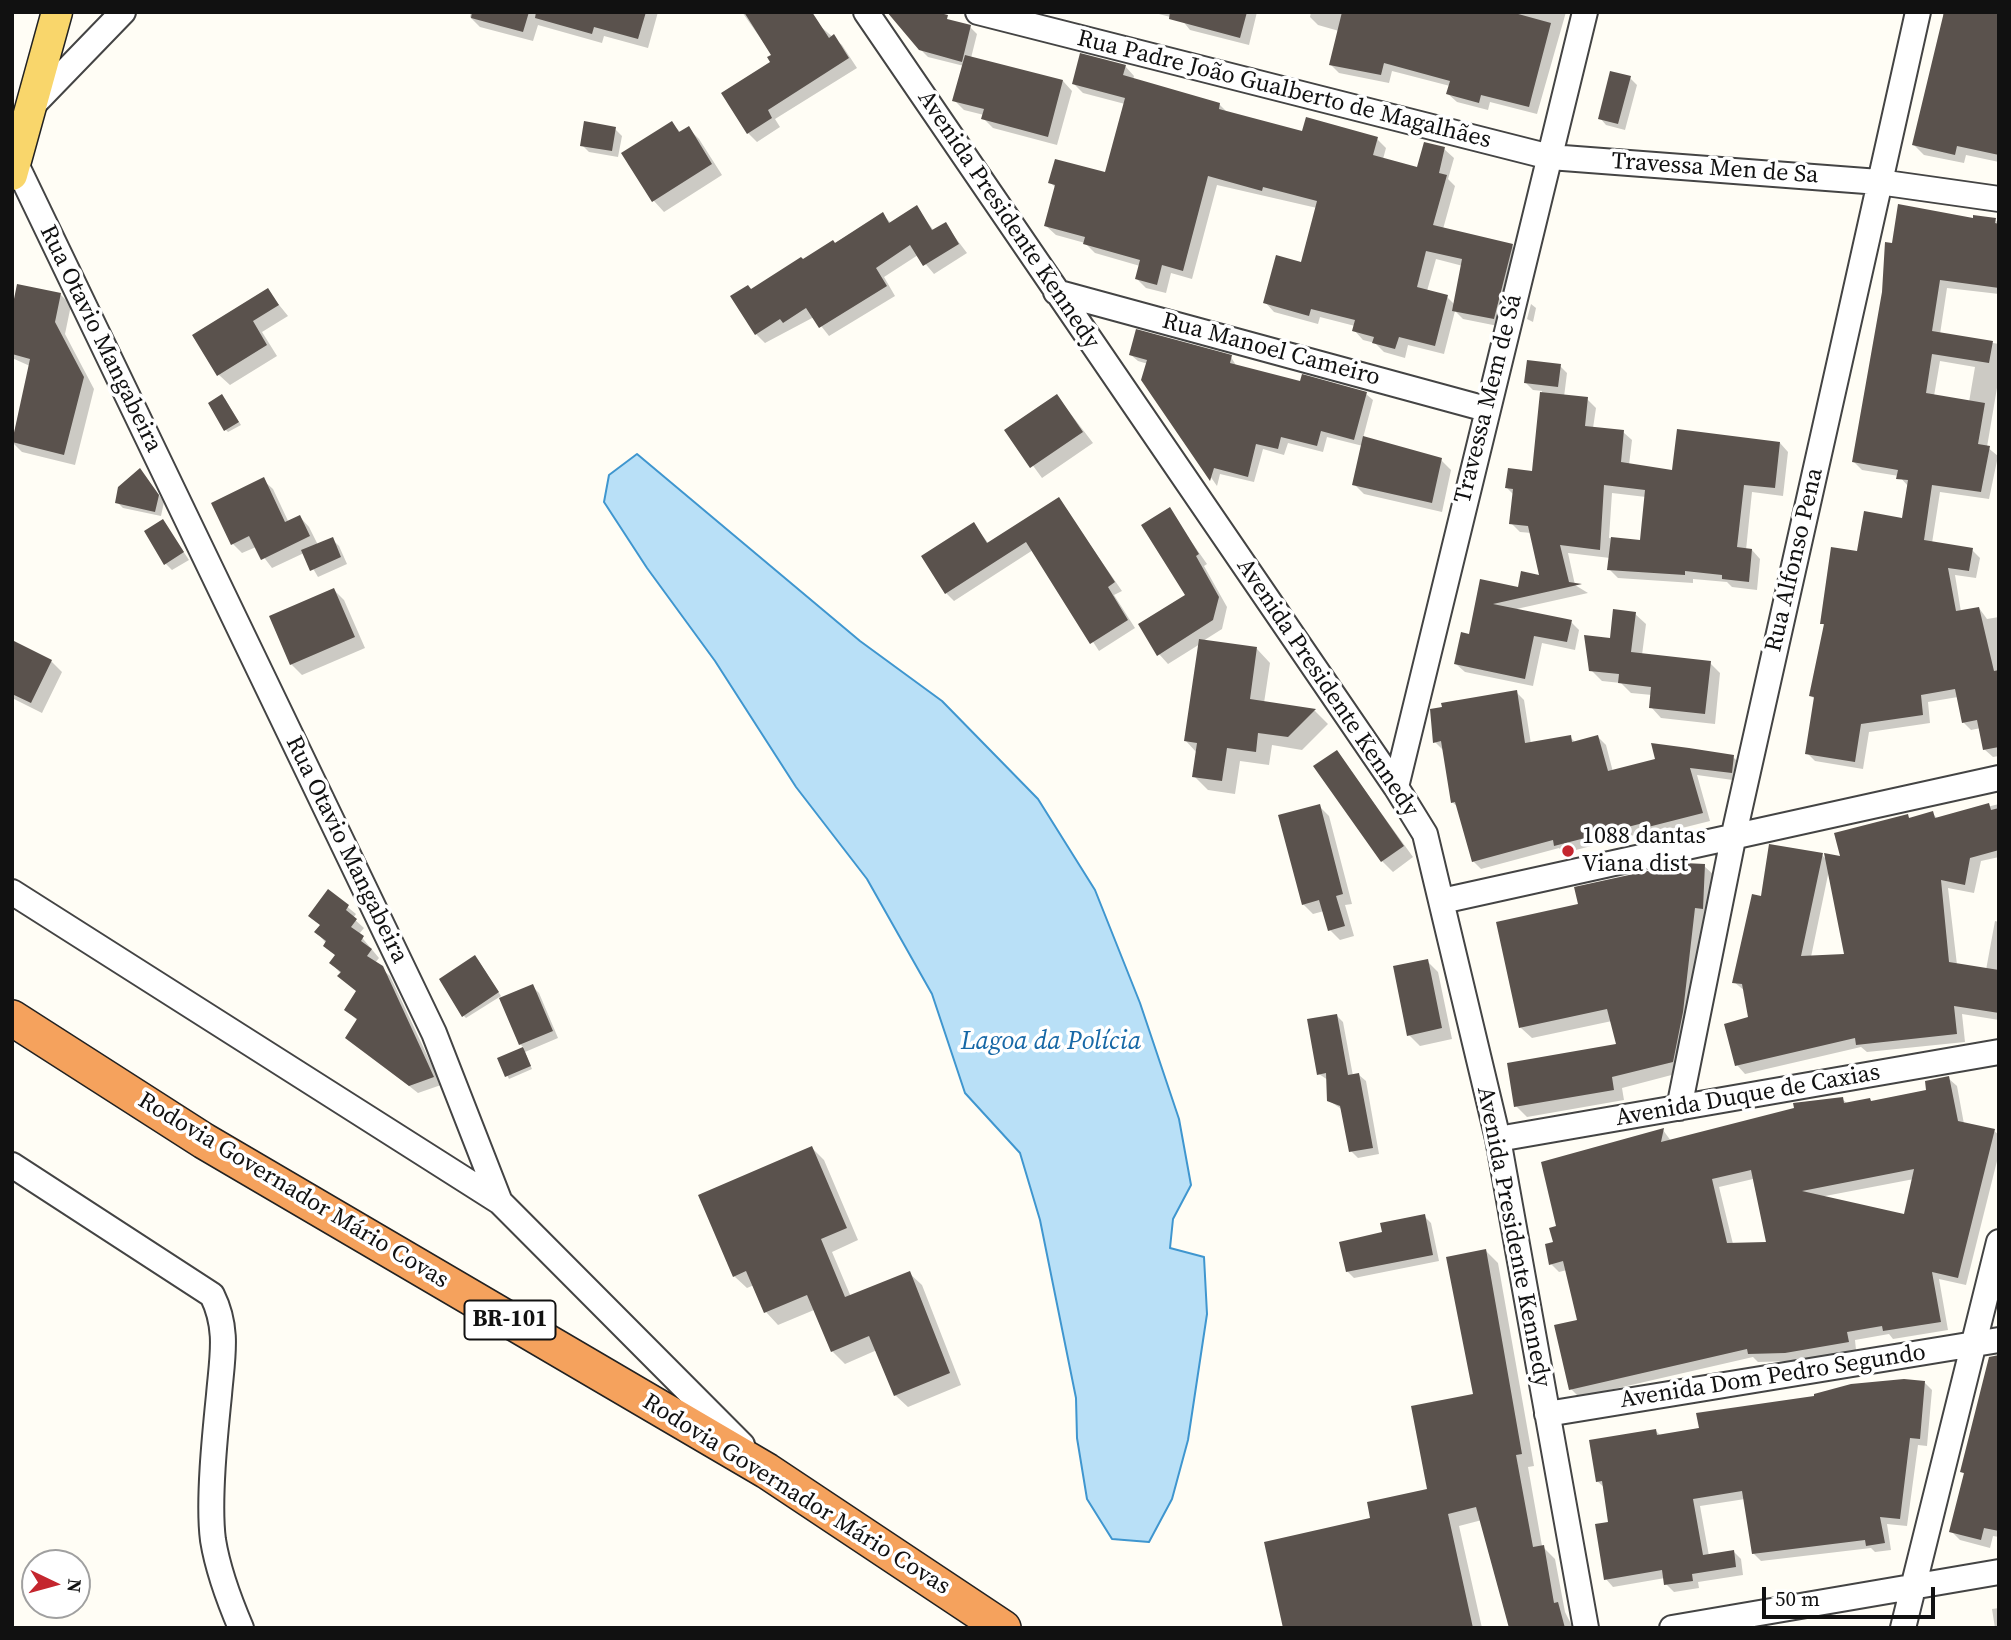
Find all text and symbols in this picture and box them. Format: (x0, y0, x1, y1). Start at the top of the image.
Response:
street label: Rua Padre João Gualberto de Magalhães (1074, 25, 1494, 155)
street label: Avenida Presidente Kennedy (911, 85, 1105, 355)
street label: Travessa Men de Sa (1611, 147, 1819, 191)
street label: Rua Otavio Mangabeira (32, 221, 168, 457)
street label: Travessa Mem de Sá (1449, 291, 1529, 507)
street label: Rua Manoel Cameiro (1159, 307, 1383, 393)
street label: Rua Alfonso Pena (1760, 465, 1830, 655)
street label: Avenida Presidente Kennedy (1230, 553, 1424, 823)
street label: Rua Otavio Mangabeira (278, 732, 414, 968)
place label: 1088 dantas Viana dist (1582, 823, 1706, 879)
marker: 1088 dantas Viana dist (1560, 843, 1576, 859)
water label: Lagoa da Polícia (961, 1026, 1141, 1058)
street label: Avenida Duque de Caxias (1613, 1059, 1883, 1133)
street label: Avenida Presidente Kennedy (1470, 1084, 1556, 1390)
street label: Rodovia Governador Mário Covas (132, 1087, 454, 1295)
road number: BR-101 (464, 1301, 556, 1340)
street label: Avenida Dom Pedro Segundo (1618, 1339, 1928, 1415)
street label: Rodovia Governador Mário Covas (637, 1388, 955, 1602)
north arrow (21, 1549, 91, 1619)
scale bar (1766, 1574, 1939, 1618)
text: N (61, 1578, 88, 1594)
text: 50 m (1775, 1584, 1820, 1613)

